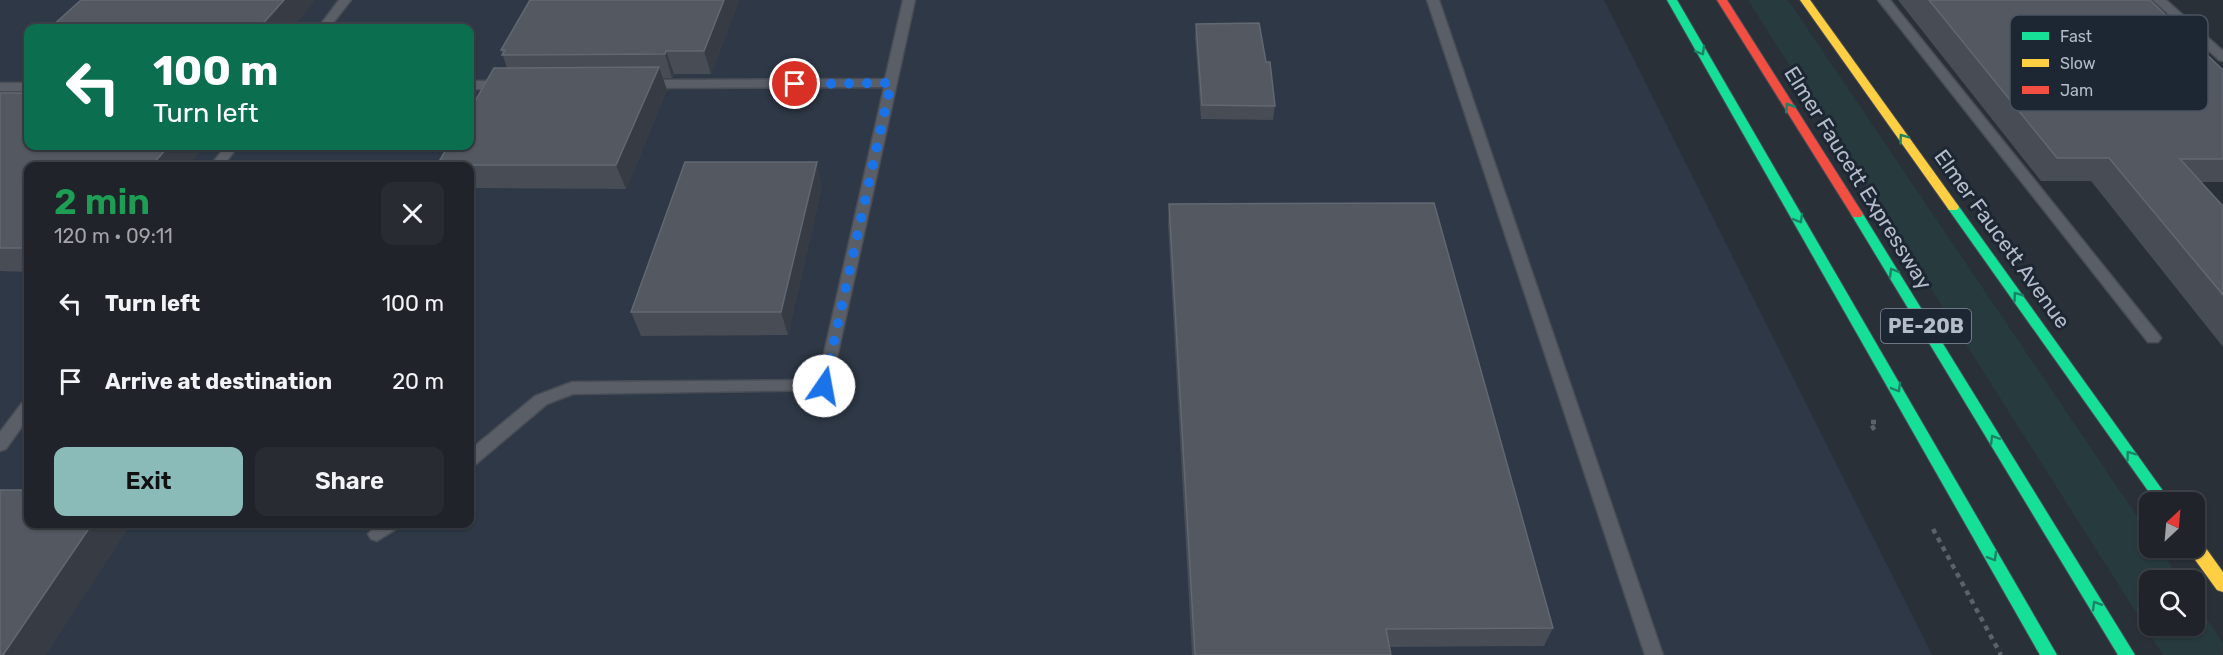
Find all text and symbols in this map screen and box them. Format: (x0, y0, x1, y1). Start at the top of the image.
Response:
legend (2010, 15, 2208, 111)
text: Fast (2060, 27, 2092, 46)
one-way arrow (1694, 45, 1705, 55)
text: 100 m (153, 46, 278, 96)
icon: left (54, 48, 132, 126)
text: Slow (2060, 54, 2096, 73)
pin (769, 58, 820, 109)
street label: Elmer Faucett Expressway (1779, 62, 1938, 294)
icon: arrive (778, 67, 811, 100)
text: Jam (2060, 81, 2093, 100)
text: Turn left (153, 97, 258, 129)
one-way arrow (1785, 103, 1797, 113)
one-way arrow (1899, 133, 1910, 144)
street label: Elmer Faucett Avenue (1929, 145, 2076, 333)
text: 2 min (54, 180, 150, 223)
button: close (381, 182, 444, 245)
one-way arrow (1792, 213, 1803, 223)
text: 120 m · 09:11 (54, 224, 173, 248)
one-way arrow (1888, 268, 1900, 278)
icon: left (54, 287, 87, 320)
text: Turn left (105, 290, 200, 317)
text: 100 m (382, 290, 444, 317)
one-way arrow (2013, 292, 2024, 303)
road number: PE-20B (1881, 309, 1971, 343)
position arrow (792, 354, 856, 418)
icon: arrive (54, 365, 87, 398)
text: Arrive at destination (105, 368, 332, 395)
text: 20 m (392, 368, 444, 395)
one-way arrow (1889, 382, 1901, 392)
one-way arrow (1990, 435, 2002, 445)
button: Exit (54, 447, 243, 516)
button: Share (255, 447, 444, 516)
one-way arrow (2126, 450, 2137, 461)
north arrow (2139, 492, 2205, 558)
map controls (2139, 492, 2205, 636)
one-way arrow (1986, 551, 1998, 562)
button: search (2139, 570, 2205, 636)
one-way arrow (2092, 601, 2104, 611)

